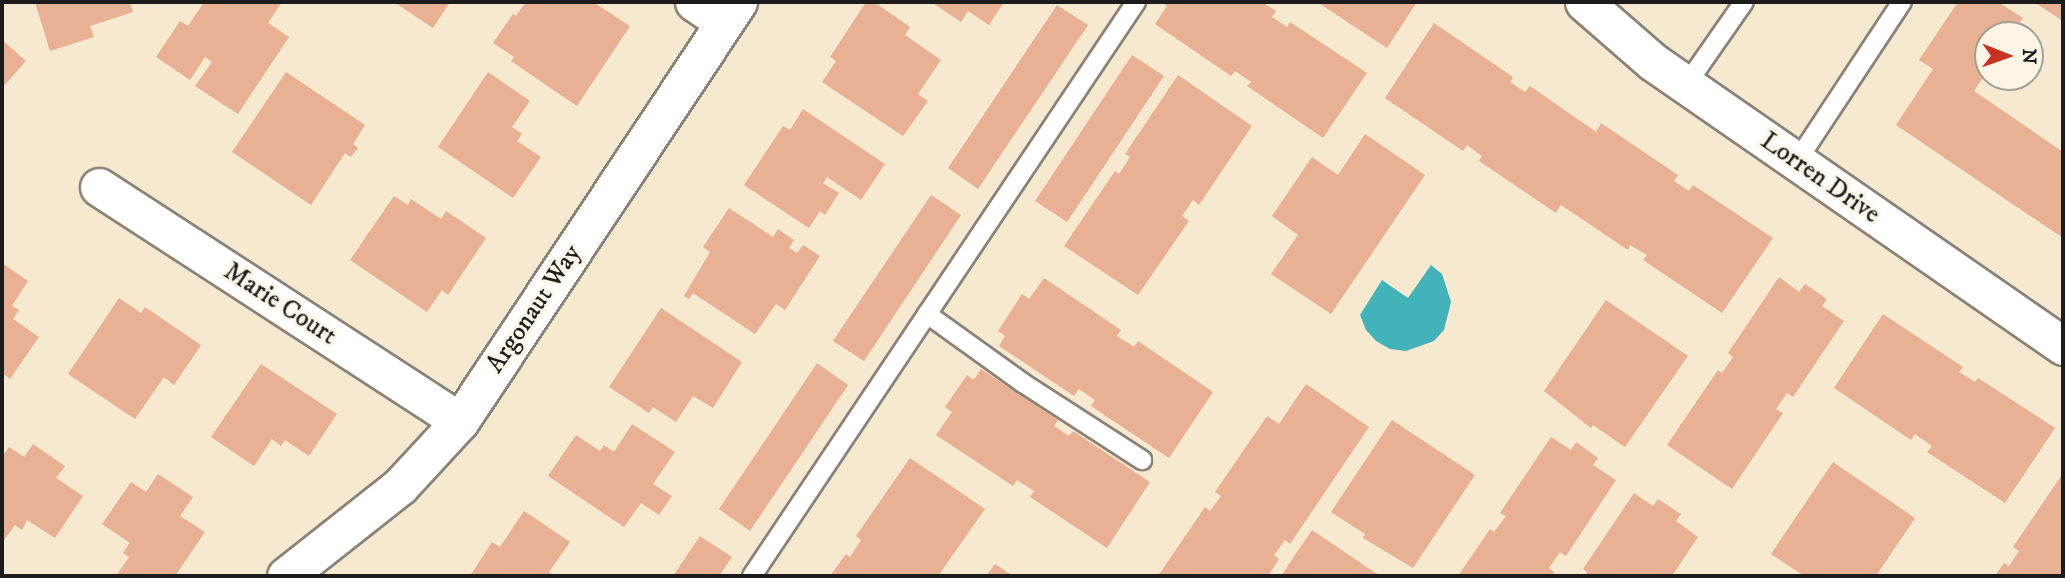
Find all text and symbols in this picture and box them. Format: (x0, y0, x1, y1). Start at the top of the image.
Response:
north arrow (1974, 21, 2044, 91)
text: N (2017, 48, 2040, 64)
street label: Lorren Drive (1754, 126, 1886, 230)
street label: Argonaut Way (480, 239, 588, 379)
street label: Marie Court (218, 256, 342, 352)

